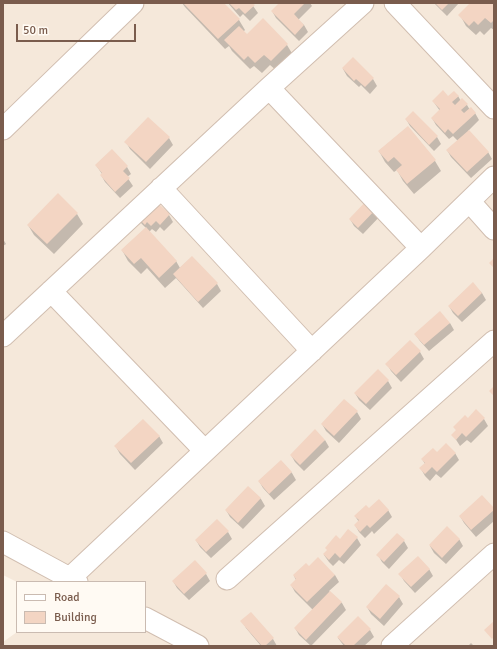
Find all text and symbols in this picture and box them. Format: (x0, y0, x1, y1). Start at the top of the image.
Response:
scale bar (18, 16, 138, 42)
text: 50 m (23, 23, 48, 38)
legend (16, 581, 146, 633)
text: Road (54, 590, 80, 605)
text: Building (54, 610, 97, 625)

